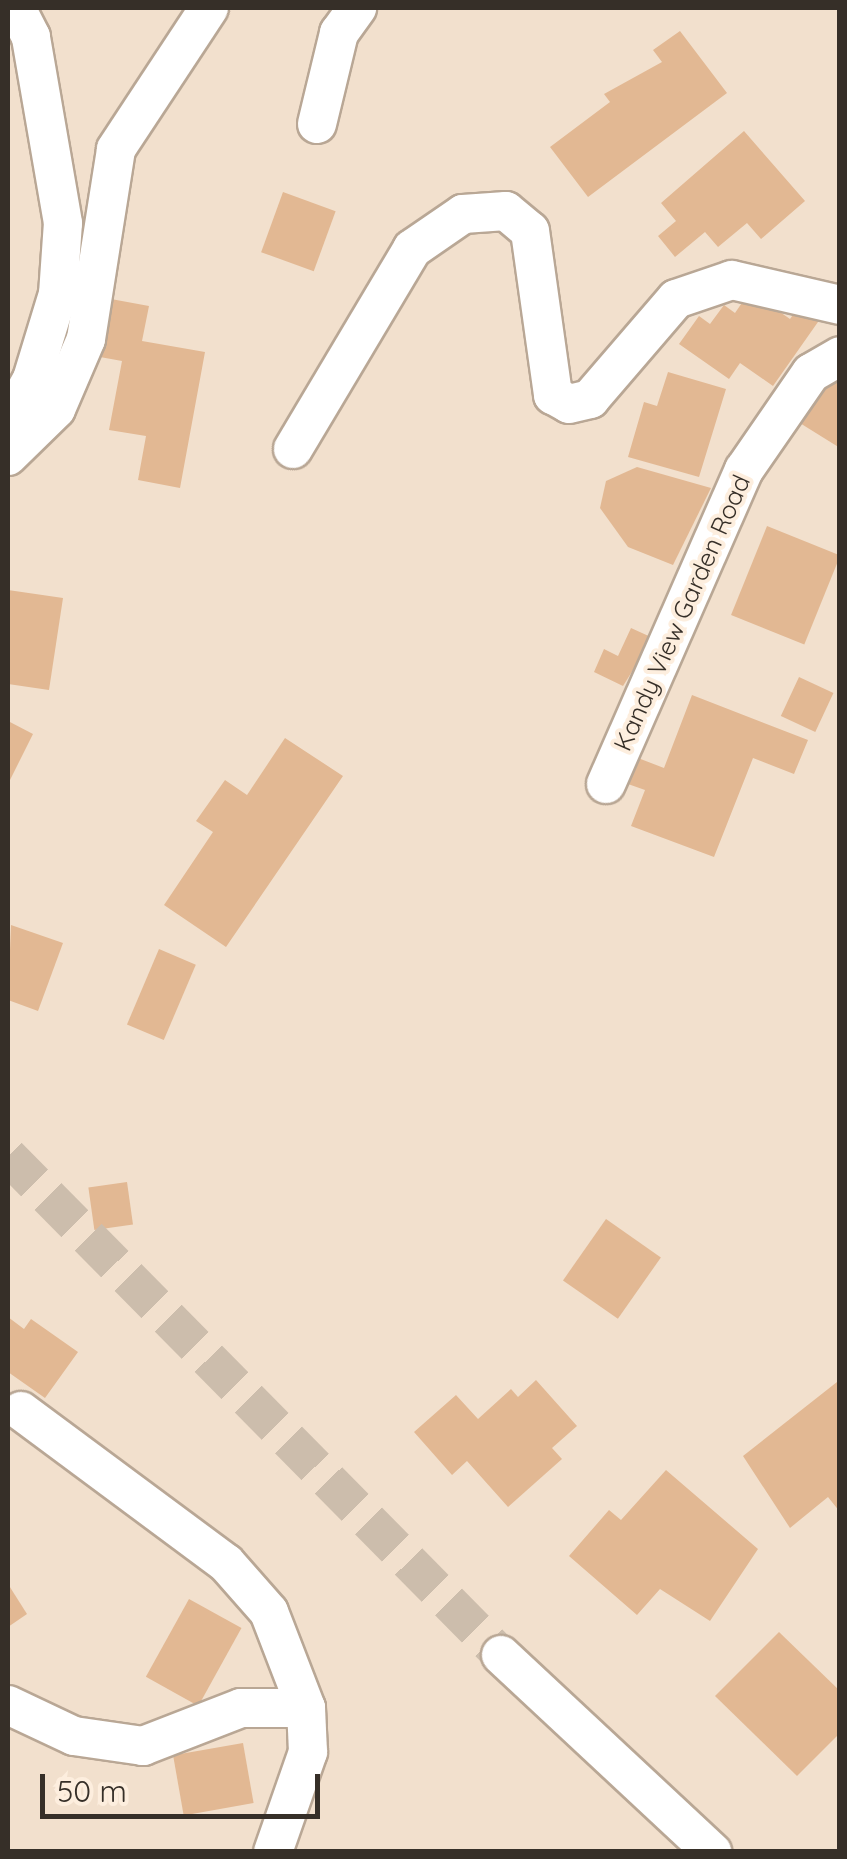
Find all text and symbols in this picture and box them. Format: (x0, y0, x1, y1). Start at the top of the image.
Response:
street label: Kandy View Garden Road (608, 470, 756, 756)
scale bar (45, 1754, 325, 1816)
text: 50 m (57, 1772, 127, 1810)

